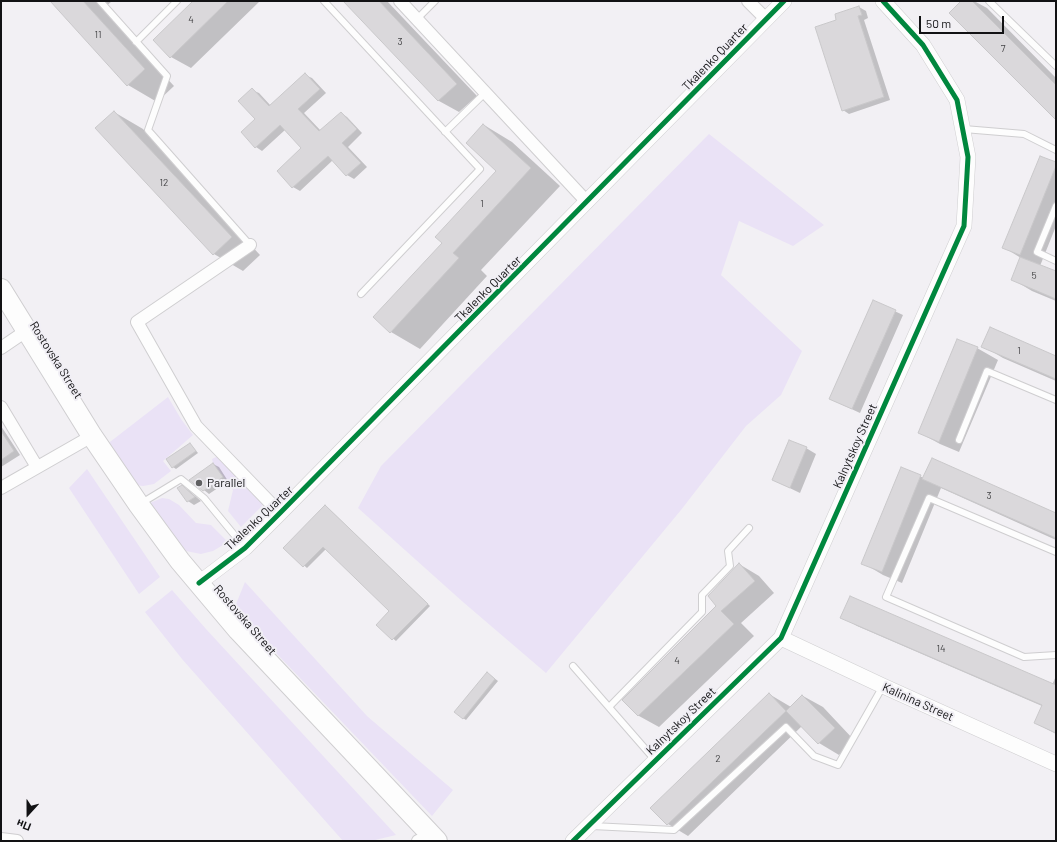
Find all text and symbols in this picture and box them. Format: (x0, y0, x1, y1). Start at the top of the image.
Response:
scale bar (921, 8, 1006, 34)
house number: 4 (188, 14, 194, 26)
text: 50 m (926, 16, 951, 30)
street label: Tkalenko Quarter (679, 20, 751, 94)
house number: 11 (94, 29, 102, 41)
house number: 3 (397, 36, 403, 48)
house number: 7 (1001, 43, 1005, 55)
house number: 12 (160, 177, 168, 189)
house number: 1 (480, 198, 484, 210)
street label: Tkalenko Quarter (452, 253, 524, 325)
house number: 5 (1031, 270, 1037, 282)
street label: Rostovska Street (26, 319, 86, 401)
house number: 1 (1017, 345, 1021, 357)
street label: Kalnytskoy Street (830, 401, 880, 491)
place label: Parallel (207, 476, 245, 490)
marker: Parallel (194, 478, 204, 488)
street label: Tkalenko Quarter (222, 483, 296, 553)
house number: 3 (986, 490, 992, 502)
street label: Rostovska Street (211, 582, 279, 658)
house number: 14 (936, 643, 946, 655)
house number: 4 (674, 655, 680, 667)
street label: Kalinina Street (880, 680, 956, 724)
street label: Kalnytskoy Street (643, 684, 719, 758)
house number: 2 (715, 753, 721, 765)
north arrow (8, 794, 48, 834)
text: Пн (14, 817, 33, 834)

